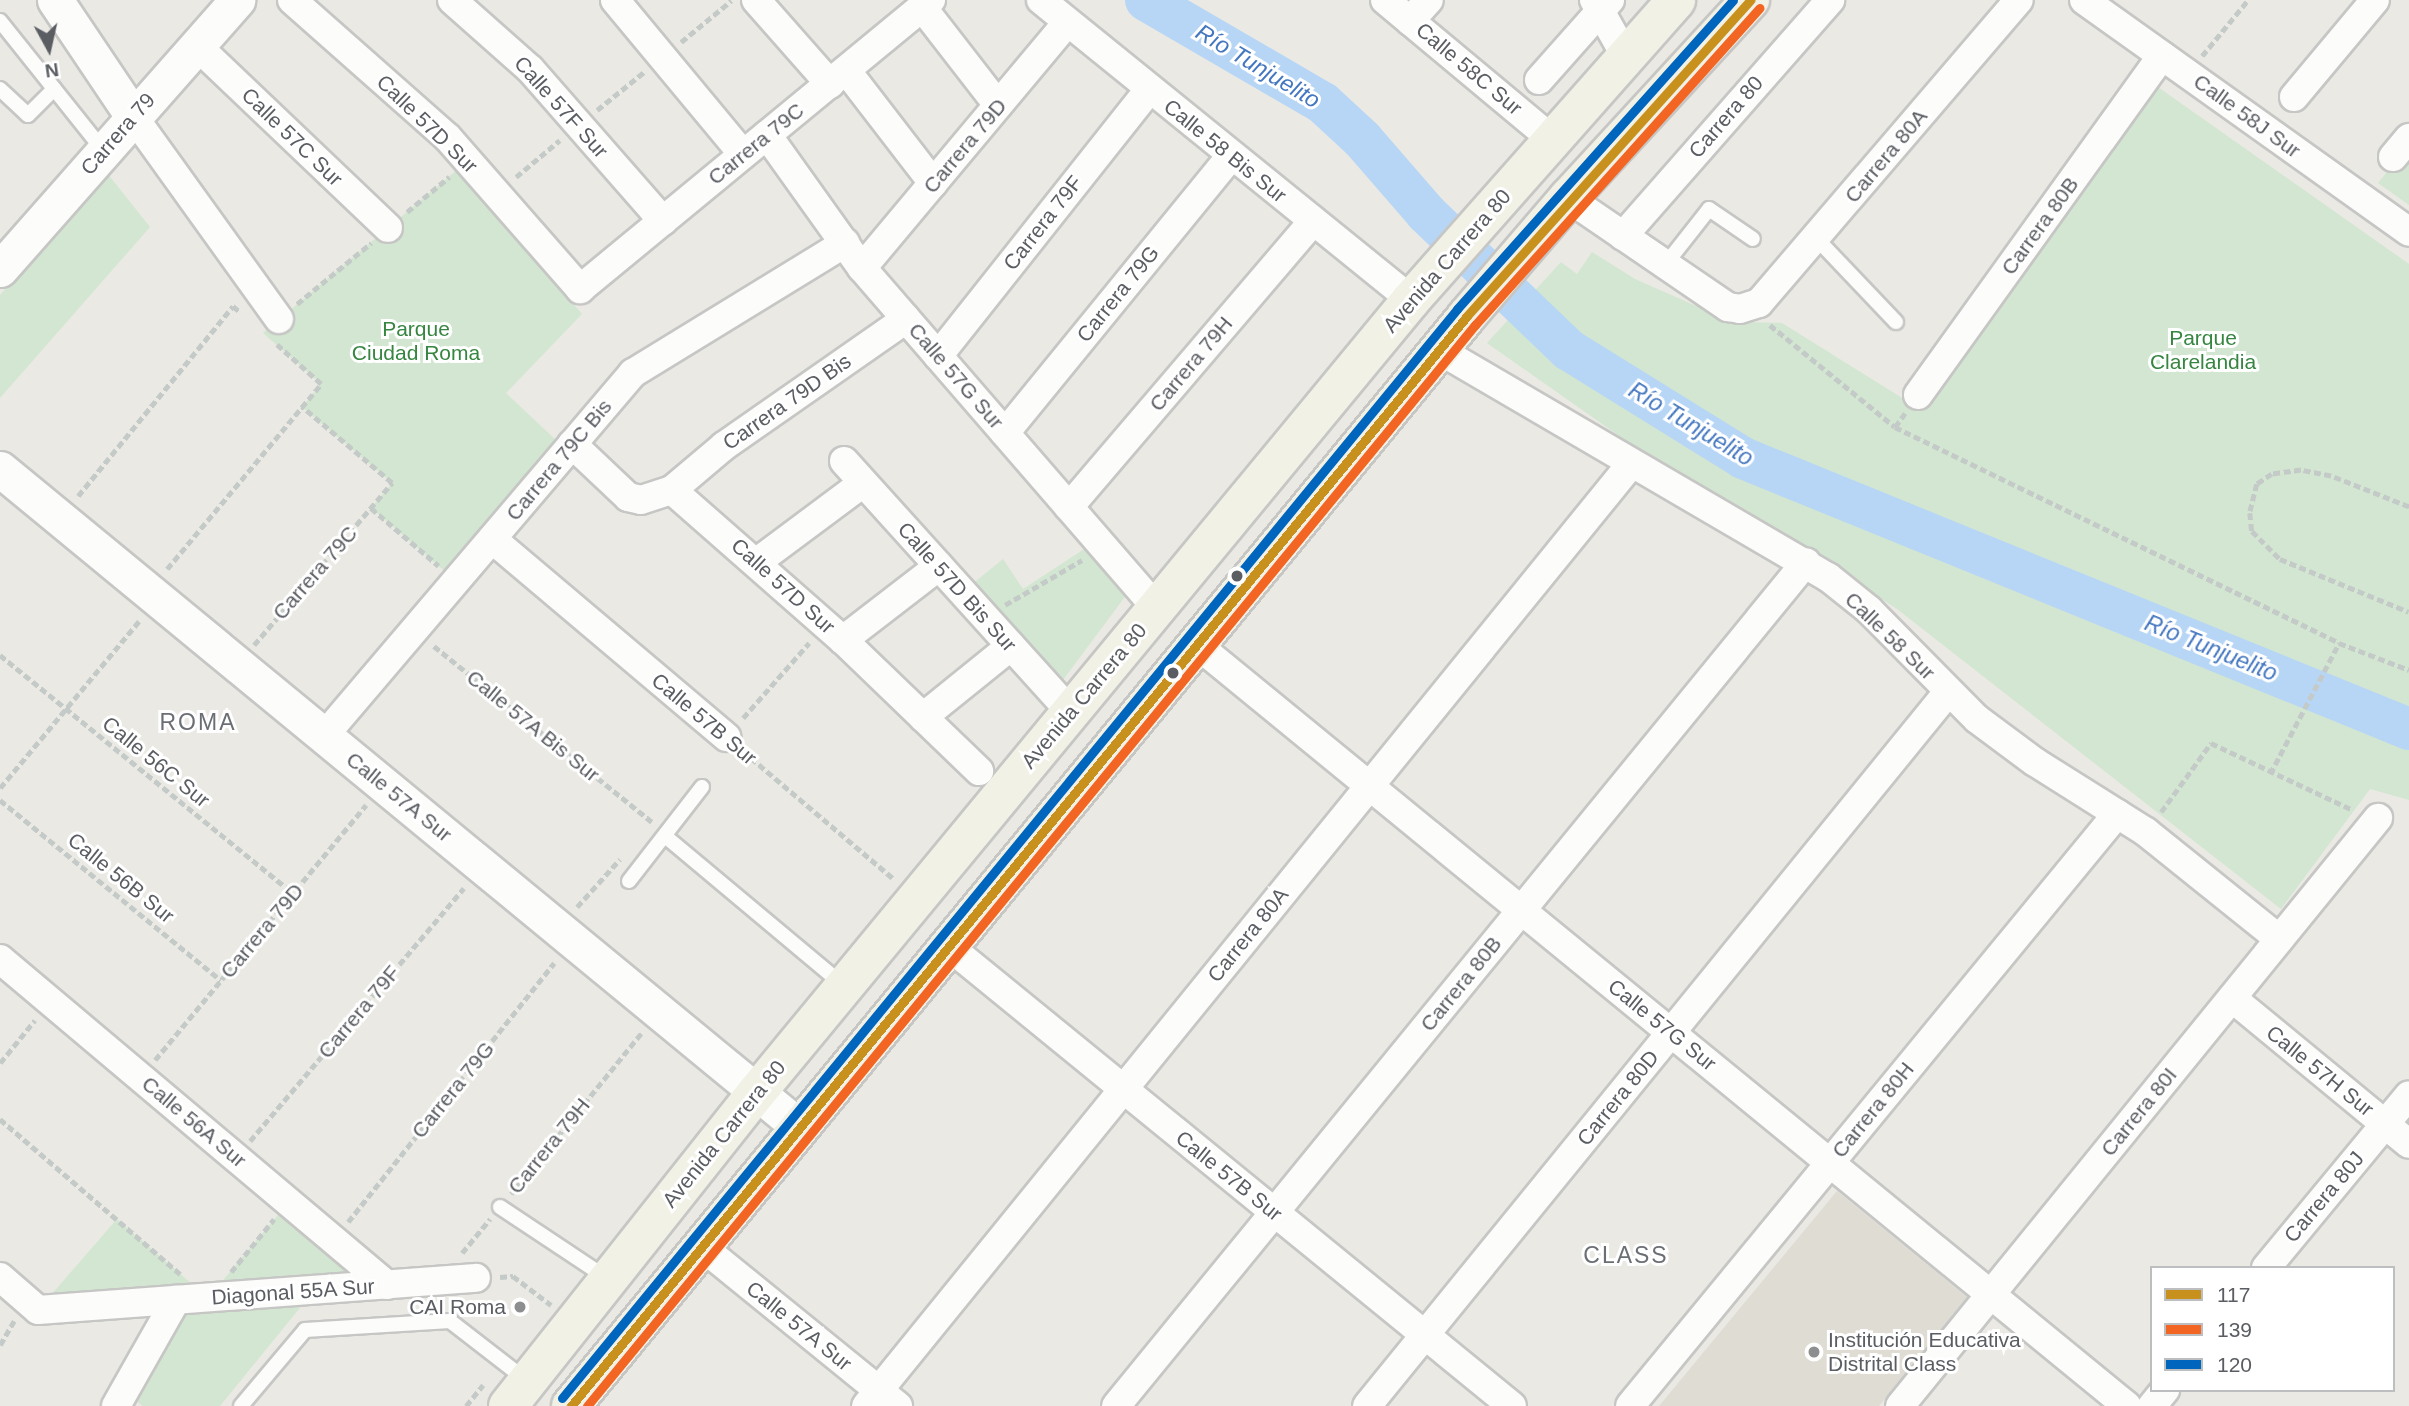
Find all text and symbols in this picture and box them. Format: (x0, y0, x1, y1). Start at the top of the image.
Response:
north arrow (14, 14, 84, 84)
street label: Calle 58C Sur (1411, 17, 1527, 121)
water label: Río Tunjuelito (1191, 18, 1325, 114)
street label: Calle 57F Sur (509, 51, 613, 163)
text: N (44, 59, 60, 82)
street label: Calle 58J Sur (2189, 69, 2305, 163)
street label: Calle 57D Sur (371, 70, 483, 178)
street label: Carrera 80 (1684, 71, 1768, 163)
street label: Calle 57C Sur (236, 83, 348, 191)
street label: Carrera 79 (76, 88, 160, 180)
street label: Carrera 79D (918, 94, 1012, 198)
street label: Calle 58 Bis Sur (1159, 94, 1291, 208)
street label: Carrera 79C (703, 98, 809, 190)
street label: Carrera 80A (1840, 104, 1932, 208)
street label: Carrera 79F (998, 171, 1088, 275)
street label: Carrera 80B (1996, 172, 2084, 280)
street label: Avenida Carrera 80 (1378, 184, 1516, 338)
street label: Carrera 79G (1071, 241, 1165, 347)
street label: Carrera 79H (1144, 312, 1238, 416)
park label: Parque Ciudad Roma (352, 316, 480, 366)
street label: Calle 57G Sur (903, 318, 1009, 434)
park label: Parque Clarelandia (2150, 325, 2256, 375)
street label: Carrera 79D Bis (718, 349, 856, 455)
water label: Río Tunjuelito (1624, 376, 1758, 472)
street label: Carrera 79C Bis (501, 394, 617, 526)
street label: Calle 57D Bis Sur (892, 517, 1022, 657)
street label: Carrera 79C (268, 521, 362, 625)
street label: Calle 57D Sur (726, 533, 840, 639)
unlabelled marker (1230, 569, 1244, 583)
street label: Calle 58 Sur (1840, 587, 1940, 685)
water label: Río Tunjuelito (2141, 609, 2281, 687)
street label: Avenida Carrera 80 (1016, 618, 1152, 774)
street label: Calle 57A Bis Sur (461, 664, 605, 788)
unlabelled marker (1166, 666, 1180, 680)
street label: Calle 57B Sur (646, 668, 762, 770)
district label: ROMA (160, 708, 236, 736)
street label: Calle 56C Sur (97, 711, 215, 813)
street label: Calle 57A Sur (341, 746, 457, 848)
street label: Calle 56B Sur (63, 827, 179, 929)
street label: Carrera 79D (215, 879, 309, 983)
street label: Carrera 80A (1202, 883, 1294, 987)
street label: Carrera 80B (1415, 932, 1507, 1036)
street label: Carrera 79F (313, 961, 405, 1063)
street label: Calle 57G Sur (1603, 974, 1721, 1076)
street label: Calle 57H Sur (2261, 1020, 2379, 1122)
street label: Carrera 79G (406, 1037, 500, 1143)
street label: Carrera 80D (1572, 1045, 1664, 1151)
street label: Avenida Carrera 80 (657, 1055, 791, 1213)
street label: Carrera 80H (1827, 1057, 1919, 1163)
street label: Carrera 80I (2096, 1063, 2182, 1161)
street label: Calle 56A Sur (136, 1071, 252, 1173)
street label: Carrera 79H (503, 1093, 595, 1199)
street label: Calle 57B Sur (1171, 1125, 1287, 1227)
street label: Carrera 80J (2279, 1146, 2369, 1248)
district label: CLASS (1584, 1241, 1668, 1269)
legend (2150, 1266, 2395, 1392)
street label: Diagonal 55A Sur (210, 1274, 376, 1310)
street label: Calle 57A Sur (741, 1275, 857, 1377)
text: 117 (2217, 1283, 2250, 1306)
place label: CAI Roma (409, 1294, 506, 1320)
marker: CAI Roma (512, 1299, 528, 1315)
text: 139 (2217, 1318, 2252, 1341)
place label: Institución Educativa Distrital Class (1828, 1327, 2021, 1377)
marker: Institución Educativa Distrital Class (1806, 1344, 1822, 1360)
text: 120 (2217, 1353, 2252, 1376)

